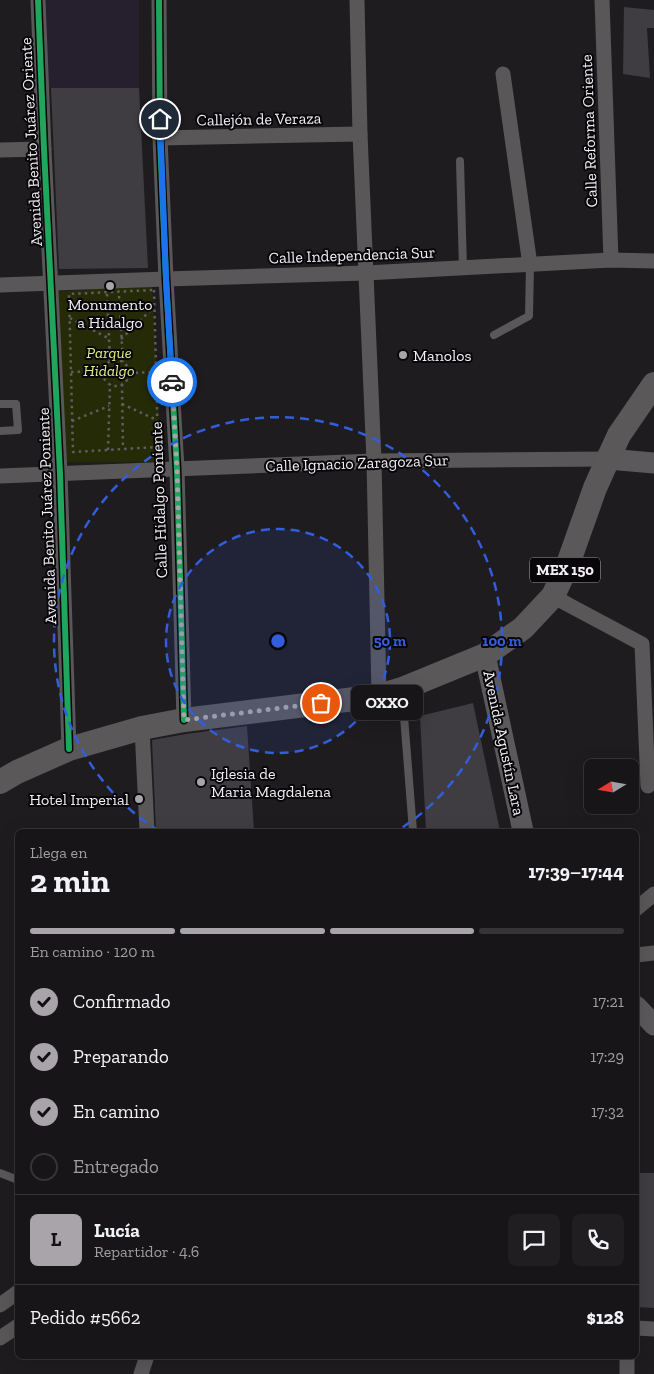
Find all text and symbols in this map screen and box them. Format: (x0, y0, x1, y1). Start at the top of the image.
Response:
street label: Avenida Benito Juárez Oriente (16, 37, 46, 247)
street label: Calle Reforma Oriente (577, 54, 601, 208)
pin (139, 98, 181, 140)
icon: home (146, 105, 174, 133)
street label: Callejón de Veraza (196, 108, 322, 130)
street label: Calle Independencia Sur (268, 243, 436, 267)
marker: Monumento a Hidalgo (104, 280, 116, 292)
place label: Monumento a Hidalgo (68, 295, 152, 332)
park label: Parque Hidalgo (83, 343, 135, 380)
place label: Manolos (413, 346, 472, 365)
marker: Manolos (397, 349, 409, 361)
courier (147, 357, 197, 407)
icon: car (158, 368, 186, 396)
street label: Avenida Benito Juárez Poniente (34, 407, 60, 625)
street label: Calle Hidalgo Poniente (147, 421, 171, 579)
street label: Calle Ignacio Zaragoza Sur (265, 450, 449, 476)
road number: MEX 150 (530, 558, 600, 582)
centre of rings (269, 632, 287, 650)
text: 50 m (374, 632, 406, 650)
text: 100 m (482, 632, 522, 650)
street label: Avenida Agustín Lara (479, 669, 529, 817)
pin (300, 682, 342, 724)
callout: OXXO (351, 686, 424, 720)
icon: bag (307, 689, 335, 717)
text: OXXO (365, 693, 409, 712)
north arrow (584, 759, 639, 814)
map controls (584, 759, 639, 814)
place label: Iglesia de Maria Magdalena (211, 764, 331, 801)
marker: Iglesia de Maria Magdalena (195, 776, 207, 788)
place label: Hotel Imperial (29, 790, 129, 809)
marker: Hotel Imperial (133, 793, 145, 805)
text: Llega en (30, 843, 87, 862)
text: 17:39–17:44 (528, 860, 624, 883)
text: 2 min (30, 862, 110, 900)
text: En camino · 120 m (30, 942, 155, 961)
icon: check (30, 988, 58, 1016)
text: Confirmado (73, 990, 170, 1013)
text: 17:21 (593, 992, 624, 1011)
icon: check (30, 1043, 58, 1071)
text: Preparando (73, 1045, 169, 1068)
text: 17:29 (590, 1047, 624, 1066)
icon: check (30, 1098, 58, 1126)
text: En camino (73, 1100, 160, 1123)
text: 17:32 (591, 1102, 624, 1121)
text: Entregado (73, 1155, 159, 1178)
button: chat (508, 1214, 560, 1266)
button: phone (572, 1214, 624, 1266)
text: Lucía (94, 1219, 140, 1242)
text: L (51, 1228, 61, 1251)
text: Repartidor · 4.6 (94, 1242, 199, 1261)
text: Pedido #5662 (30, 1306, 141, 1329)
text: $128 (587, 1306, 624, 1329)

